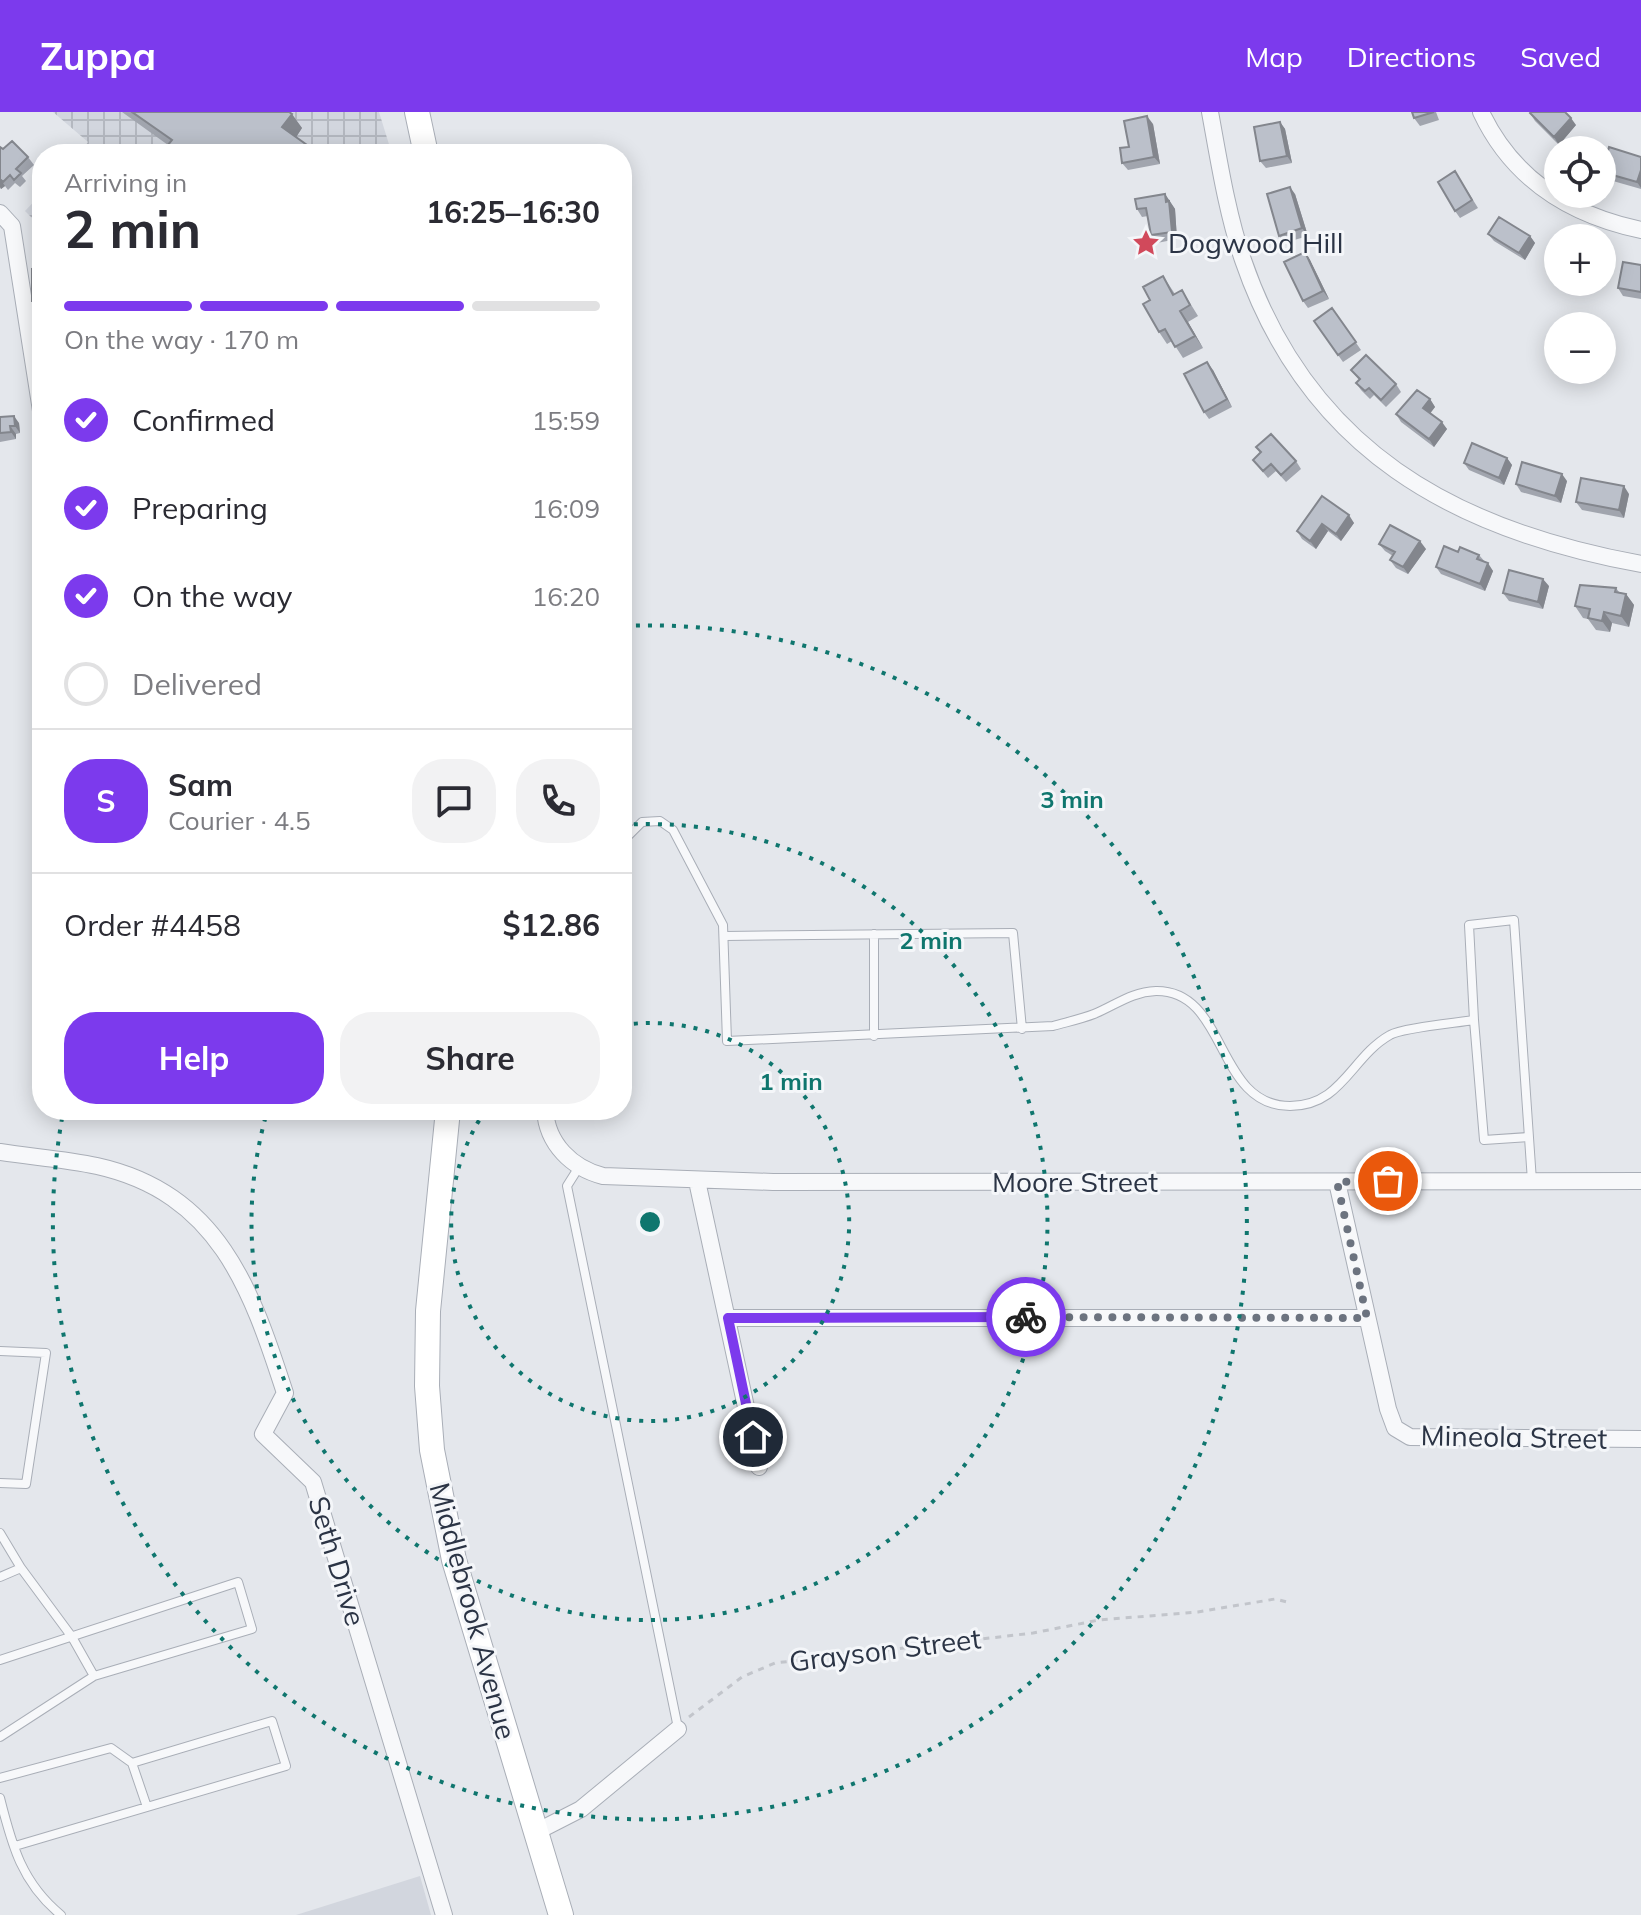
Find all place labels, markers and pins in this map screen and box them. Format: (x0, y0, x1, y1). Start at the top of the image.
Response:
place label: Dogwood Hill (1168, 225, 1343, 260)
place icon: Dogwood Hill (1131, 228, 1161, 258)
pin (1354, 1147, 1422, 1215)
centre of rings (636, 1208, 664, 1236)
pin (719, 1403, 787, 1471)

